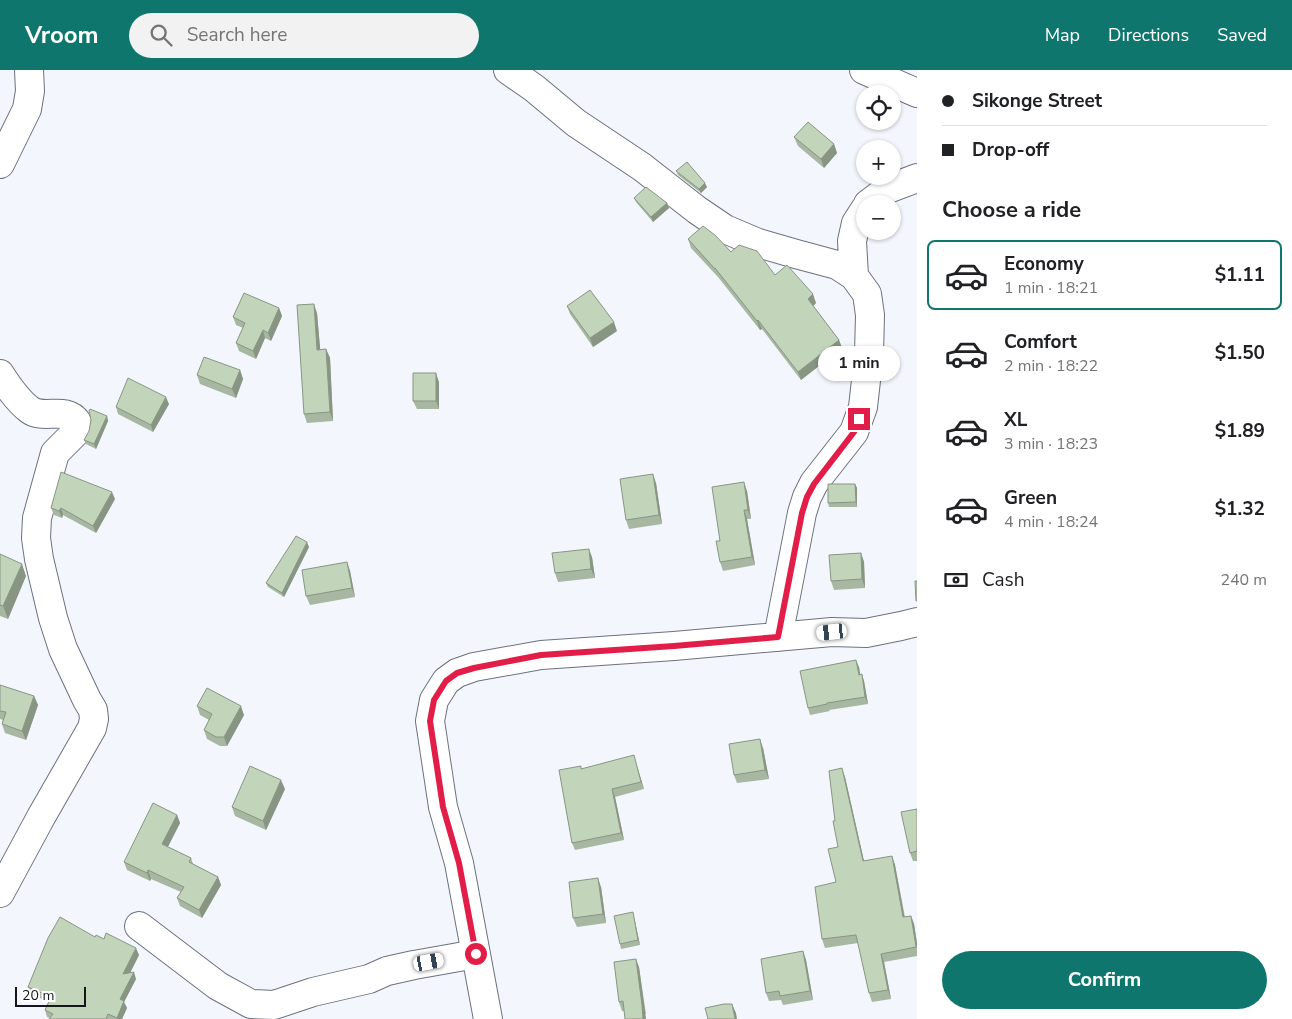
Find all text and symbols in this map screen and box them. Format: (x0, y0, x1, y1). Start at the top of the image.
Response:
search box (129, 13, 479, 58)
text: Vroom (25, 19, 99, 51)
icon: search (147, 21, 175, 49)
text: Search here (187, 22, 287, 48)
text: Map (1045, 23, 1080, 47)
text: Directions (1108, 23, 1189, 47)
text: Saved (1217, 23, 1267, 47)
map controls (856, 85, 901, 240)
button: locate (856, 85, 901, 130)
text: Sikonge Street (972, 88, 1102, 114)
text: Drop-off (972, 137, 1049, 163)
button: + (856, 140, 901, 185)
button: − (856, 195, 901, 240)
text: Choose a ride (942, 195, 1081, 225)
text: Economy (1004, 251, 1084, 277)
icon: car (944, 253, 989, 298)
text: $1.11 (1215, 262, 1265, 288)
text: 1 min · 18:21 (1004, 277, 1098, 299)
text: Comfort (1004, 329, 1077, 355)
icon: car (944, 331, 989, 376)
text: $1.50 (1215, 340, 1265, 366)
callout: 1 min (818, 346, 900, 382)
text: 1 min (838, 352, 880, 374)
text: 2 min · 18:22 (1004, 355, 1098, 377)
text: XL (1004, 407, 1027, 433)
route end (848, 408, 870, 430)
icon: car (944, 409, 989, 454)
text: $1.89 (1215, 418, 1265, 444)
text: 3 min · 18:23 (1004, 433, 1098, 455)
text: Green (1004, 485, 1057, 511)
icon: car (944, 487, 989, 532)
text: $1.32 (1215, 496, 1265, 522)
text: 4 min · 18:24 (1004, 511, 1098, 533)
icon: cash (942, 566, 970, 594)
text: Cash (982, 567, 1024, 593)
text: 240 m (1220, 569, 1267, 591)
car (816, 623, 847, 641)
route start (465, 943, 487, 965)
button: Confirm (942, 951, 1267, 1009)
car (412, 952, 445, 972)
scale bar (15, 984, 86, 1007)
text: 20 m (22, 986, 54, 1005)

